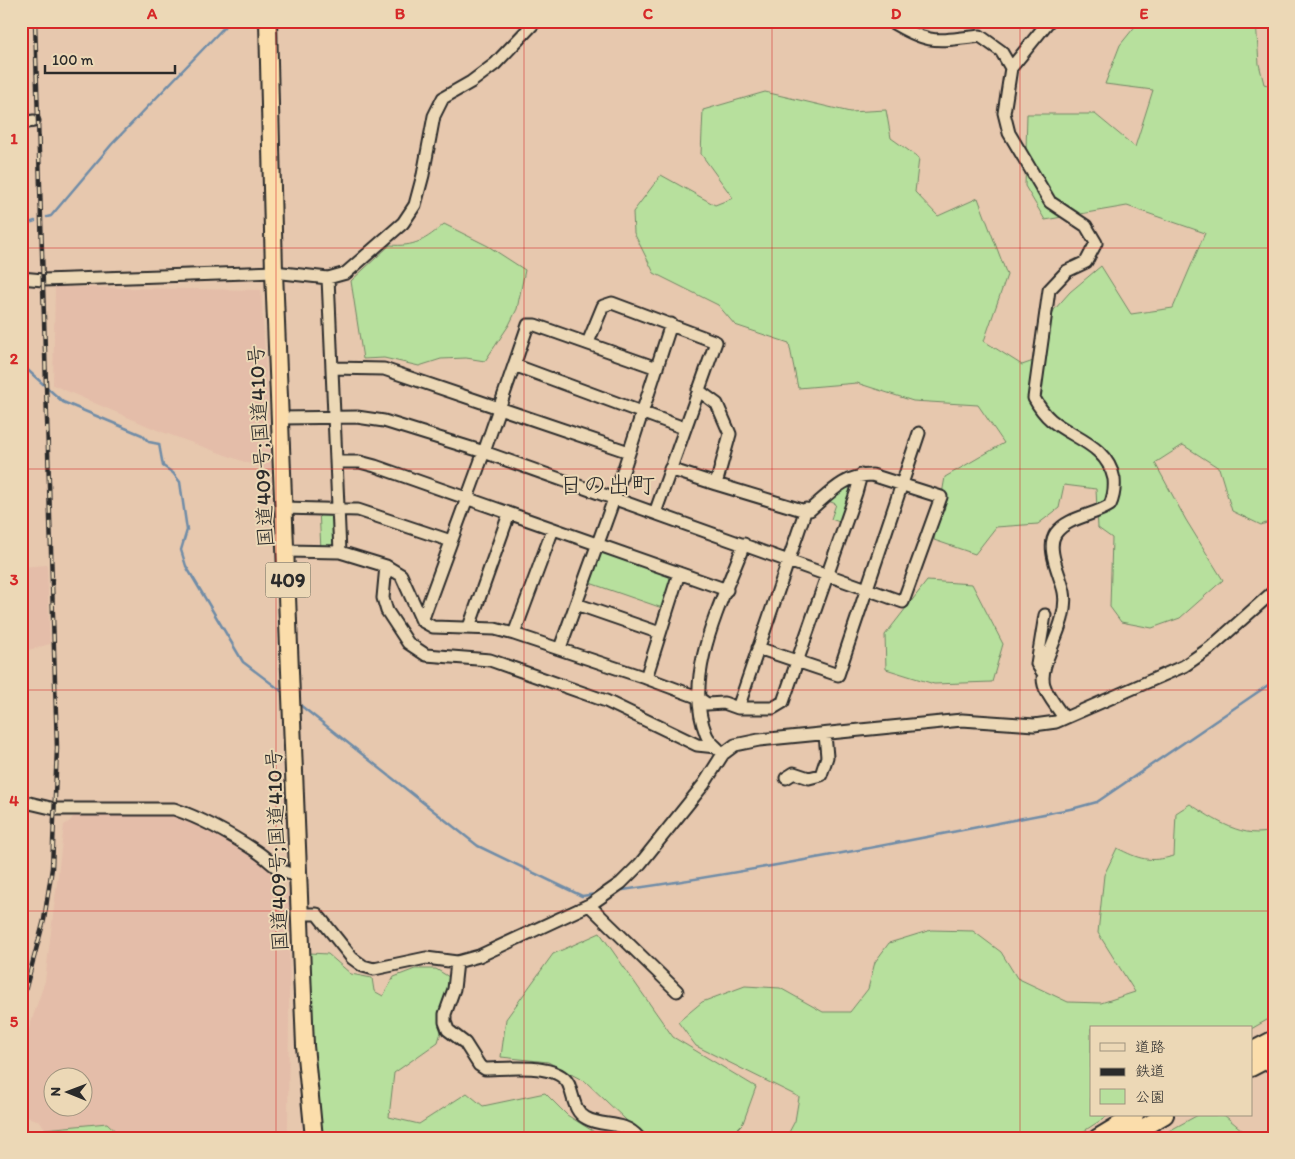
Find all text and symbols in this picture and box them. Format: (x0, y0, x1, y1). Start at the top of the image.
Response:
text: A (146, 4, 158, 23)
text: B (395, 4, 406, 23)
text: C (643, 4, 654, 23)
text: D (891, 4, 902, 23)
text: E (1140, 4, 1149, 23)
scale bar (45, 42, 175, 74)
text: 100 m (52, 51, 94, 69)
text: 1 (10, 129, 18, 148)
street label: 国道409号;国道410号 (243, 344, 278, 548)
text: 2 (10, 349, 19, 368)
district label: 日の出町 (559, 470, 655, 499)
road number: 409 (266, 562, 310, 598)
text: 3 (10, 570, 19, 589)
street label: 国道409号;国道410号 (260, 748, 293, 952)
text: 4 (9, 791, 19, 810)
text: 5 (10, 1012, 19, 1031)
legend (1090, 1026, 1252, 1116)
text: 道路 (1135, 1038, 1165, 1056)
text: 鉄道 (1135, 1062, 1165, 1080)
north arrow (42, 1066, 92, 1116)
text: N (47, 1087, 64, 1097)
text: 公園 (1135, 1088, 1165, 1106)

